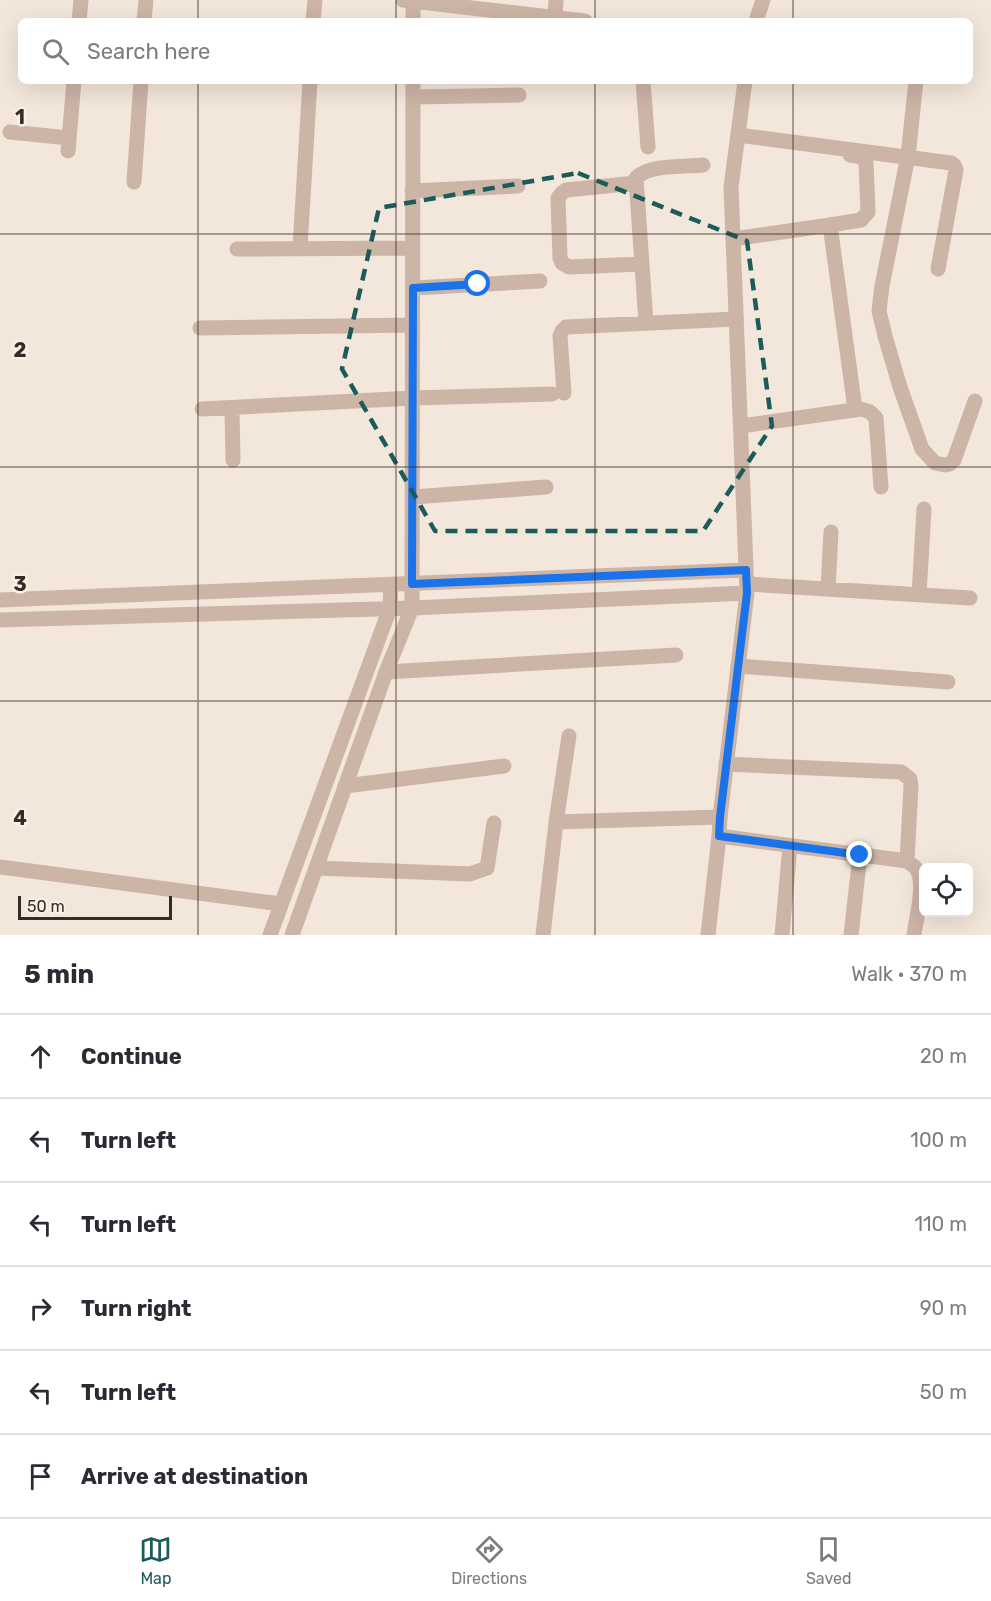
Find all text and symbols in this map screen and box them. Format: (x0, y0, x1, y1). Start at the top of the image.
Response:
search box (18, 18, 973, 84)
icon: search (39, 35, 72, 68)
text: Search here (87, 38, 210, 65)
text: 1 (15, 105, 25, 129)
route start (464, 270, 490, 296)
text: 2 (14, 338, 27, 362)
text: 3 (13, 572, 27, 596)
text: 4 (13, 806, 27, 830)
route end (846, 841, 872, 867)
map controls (919, 863, 973, 917)
button: locate (919, 863, 973, 917)
scale bar (18, 893, 172, 920)
text: 50 m (27, 897, 65, 916)
text: 5 min (24, 959, 94, 990)
text: Walk · 370 m (851, 962, 967, 986)
icon: ahead (24, 1040, 57, 1073)
text: Continue (81, 1043, 182, 1070)
text: 20 m (920, 1044, 967, 1068)
icon: left (24, 1124, 57, 1157)
text: Turn left (81, 1127, 176, 1154)
text: 100 m (910, 1128, 967, 1152)
icon: left (24, 1208, 57, 1241)
text: Turn left (81, 1211, 176, 1238)
text: 110 m (915, 1212, 967, 1236)
icon: right (24, 1292, 57, 1325)
text: Turn right (81, 1295, 191, 1322)
text: 90 m (920, 1296, 967, 1320)
icon: left (24, 1376, 57, 1409)
text: Turn left (81, 1379, 176, 1406)
text: 50 m (920, 1380, 967, 1404)
icon: arrive (24, 1460, 57, 1493)
text: Arrive at destination (81, 1463, 308, 1490)
tab: Map (139, 1533, 172, 1588)
tab: Directions (451, 1533, 527, 1588)
tab: Saved (806, 1533, 852, 1588)

